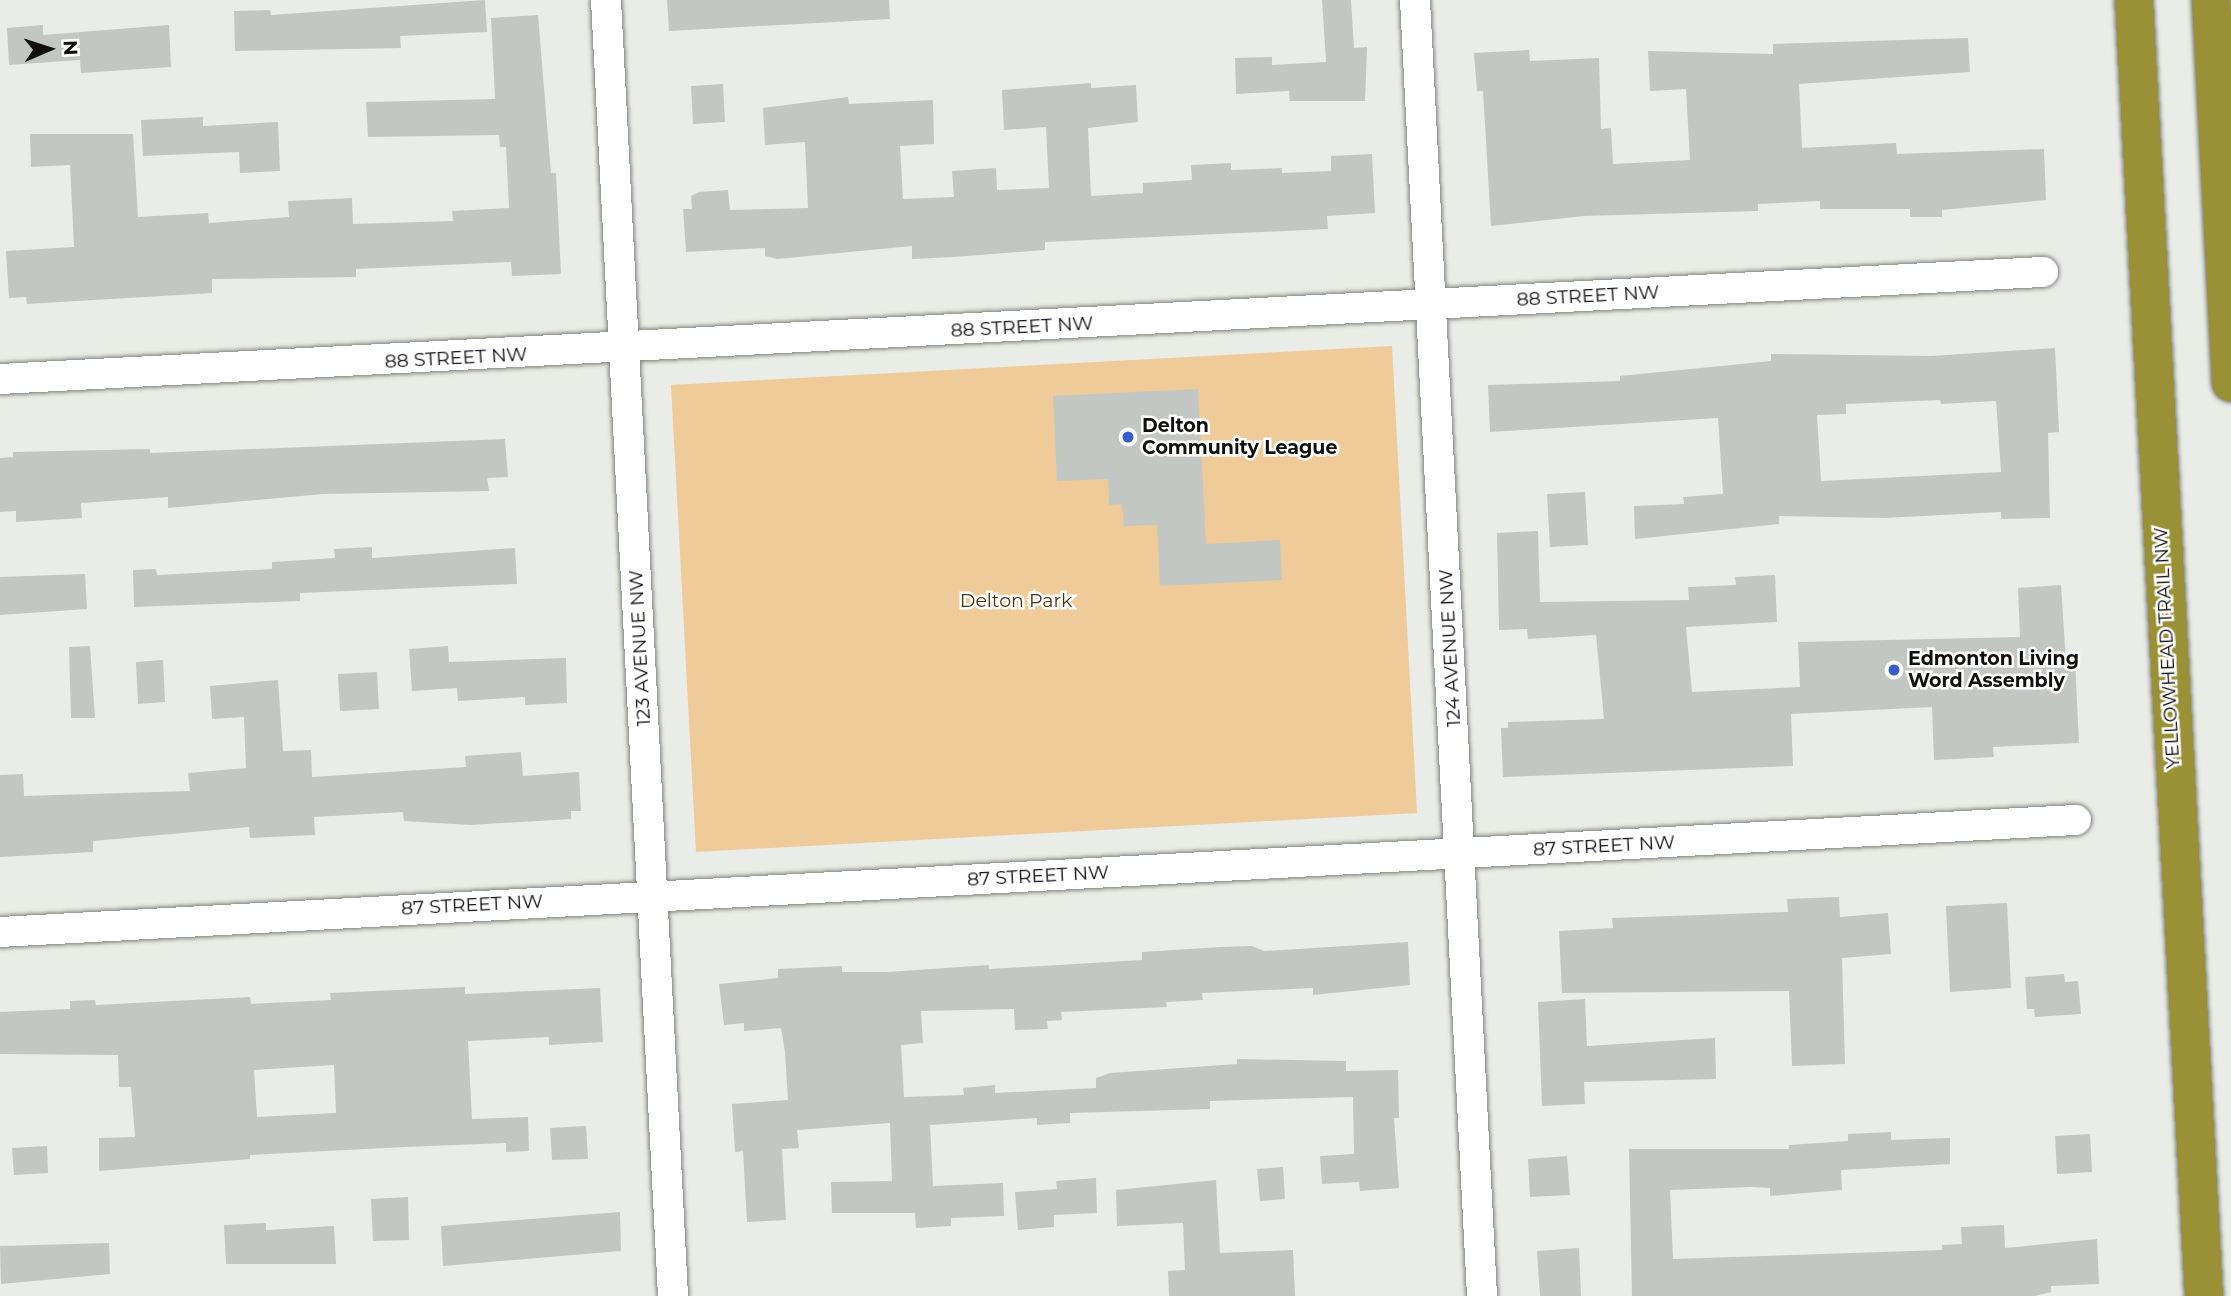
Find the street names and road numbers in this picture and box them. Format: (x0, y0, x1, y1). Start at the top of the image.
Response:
street label: 88 STREET NW (1516, 281, 1660, 311)
street label: 88 STREET NW (950, 312, 1094, 342)
street label: 88 STREET NW (384, 343, 528, 373)
street label: YELLOWHEAD TRAIL NW (2149, 527, 2185, 769)
street label: 123 AVENUE NW (625, 569, 655, 727)
street label: 124 AVENUE NW (1434, 569, 1466, 727)
street label: 87 STREET NW (1532, 831, 1676, 861)
street label: 87 STREET NW (966, 861, 1110, 891)
street label: 87 STREET NW (400, 890, 544, 920)

